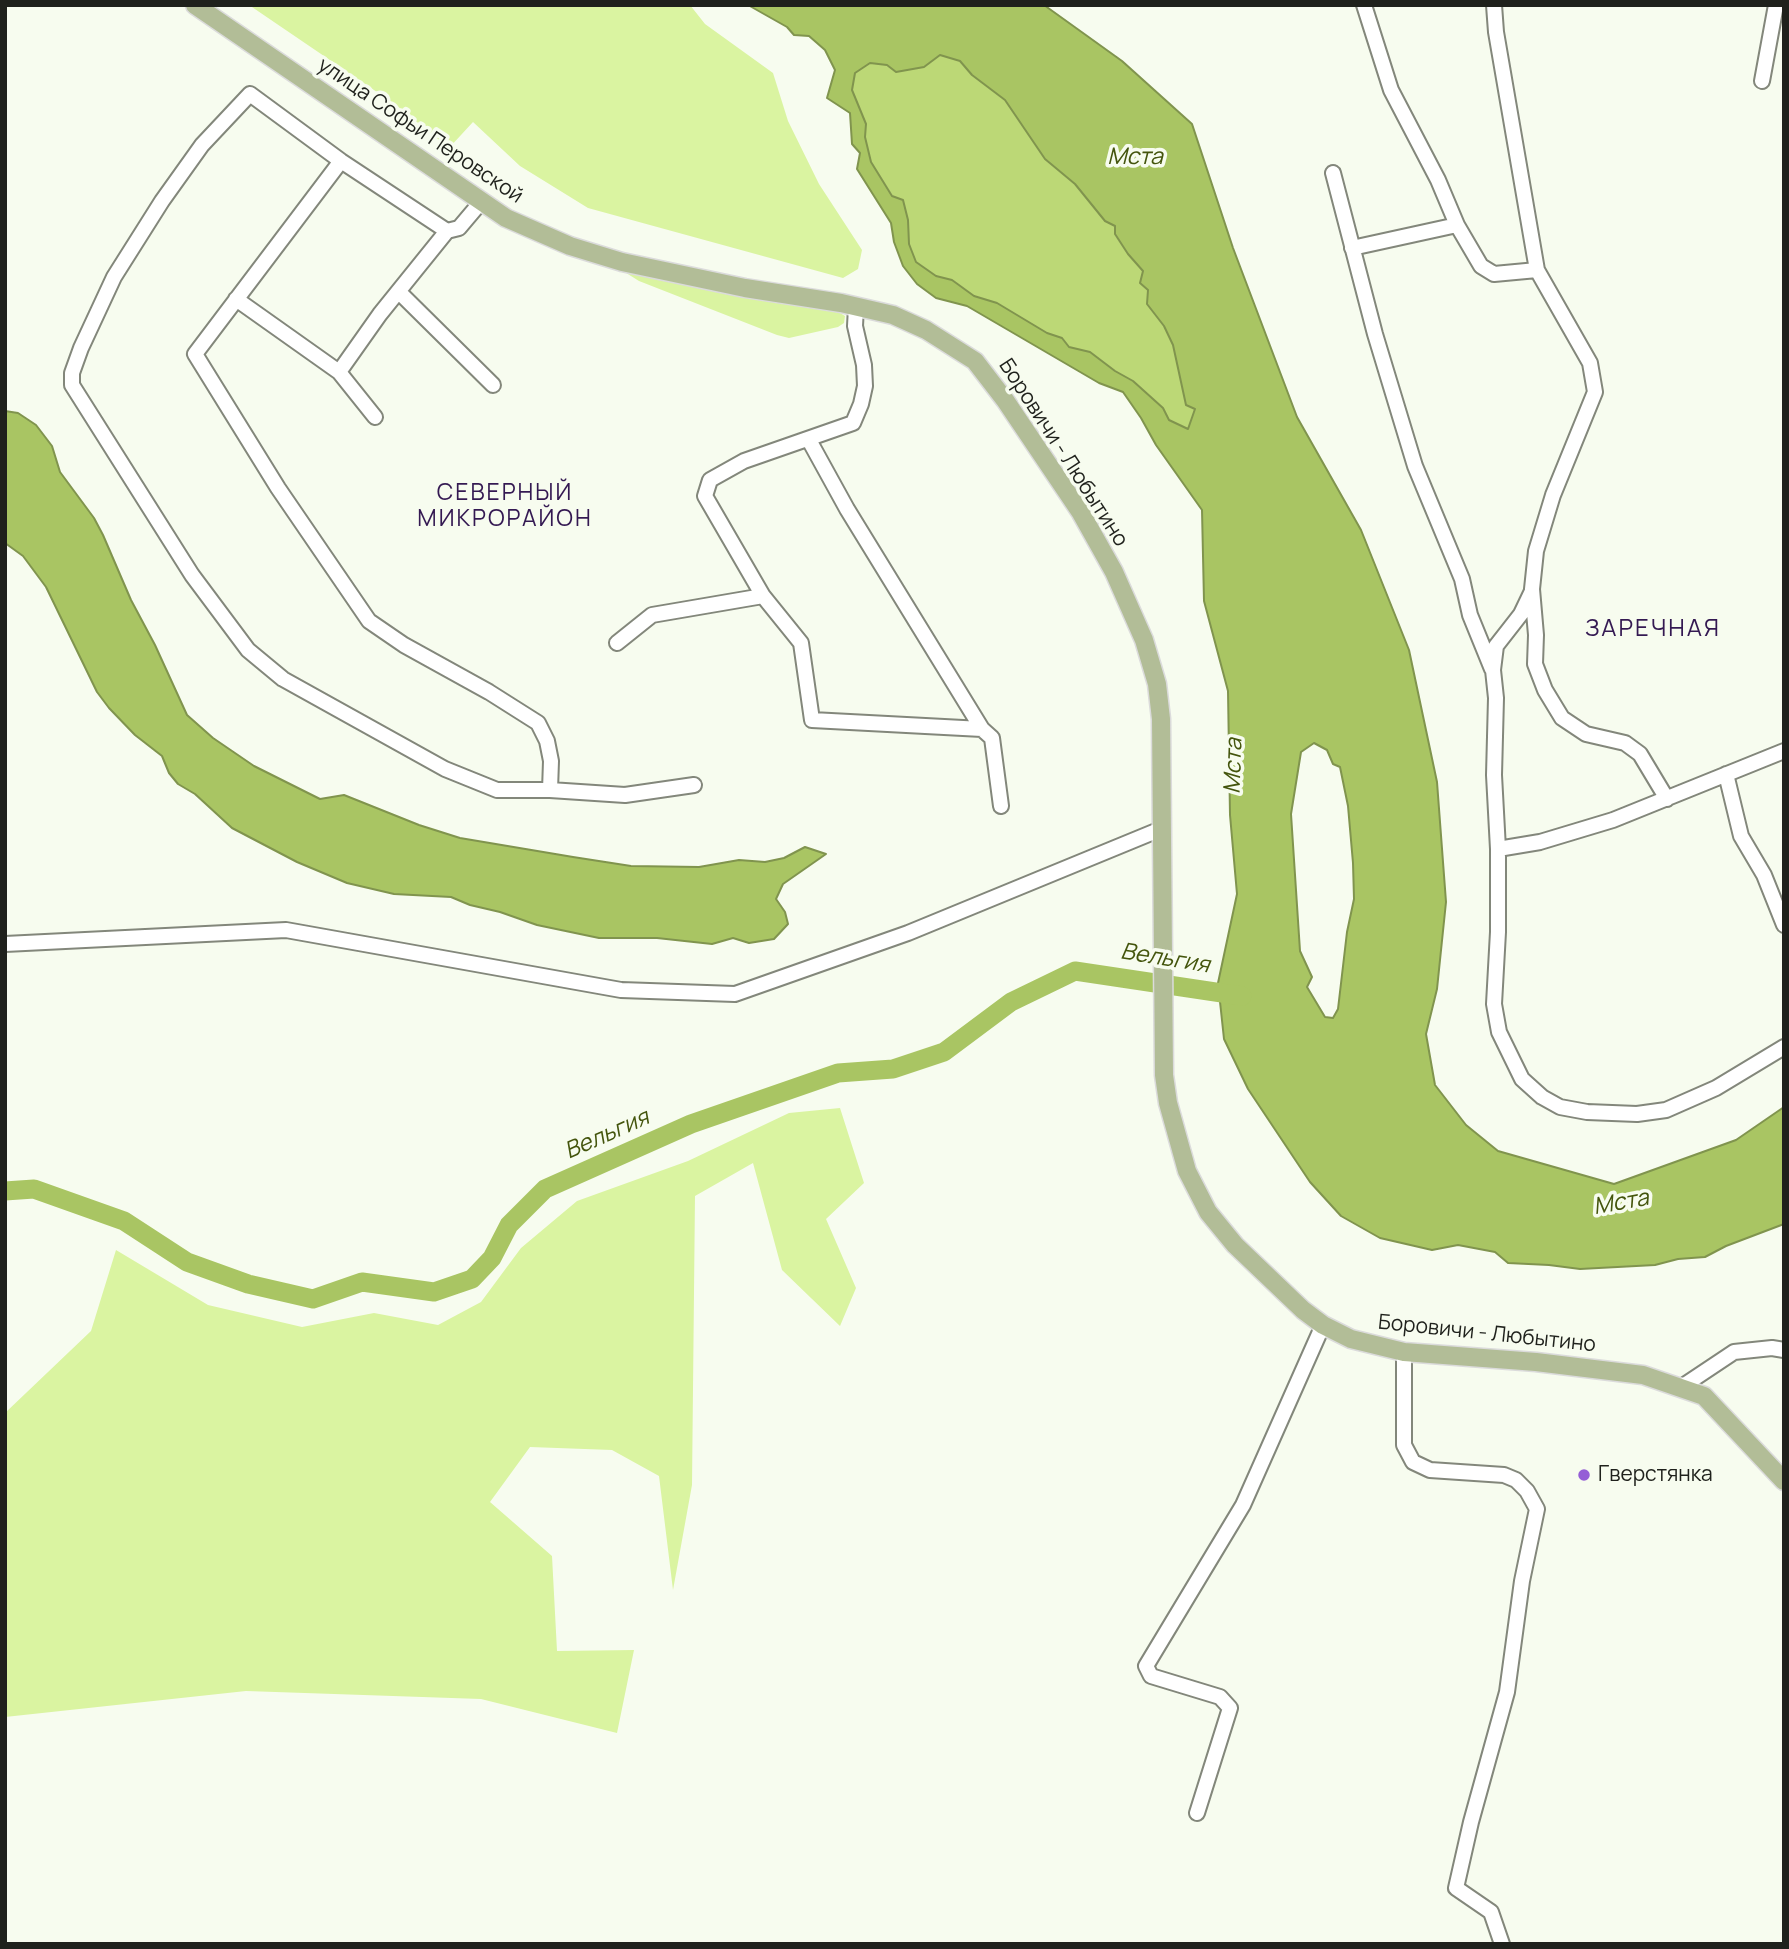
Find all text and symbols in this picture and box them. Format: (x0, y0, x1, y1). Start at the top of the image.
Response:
street label: улица Софьи Перовской (313, 53, 527, 209)
water label: Мста (1107, 144, 1163, 172)
street label: Боровичи - Любытино (993, 354, 1133, 552)
district label: СЕВЕРНЫЙ МИКРОРАЙОН (419, 480, 591, 534)
district label: ЗАРЕЧНАЯ (1586, 615, 1720, 643)
water label: Мста (1219, 738, 1249, 794)
water label: Вельгия (1119, 938, 1211, 980)
water label: Вельгия (560, 1104, 654, 1166)
water label: Мста (1591, 1185, 1651, 1221)
street label: Боровичи - Любытино (1377, 1310, 1597, 1358)
place label: Гверстянка (1598, 1462, 1713, 1488)
marker: Гверстянка (1576, 1467, 1592, 1483)

